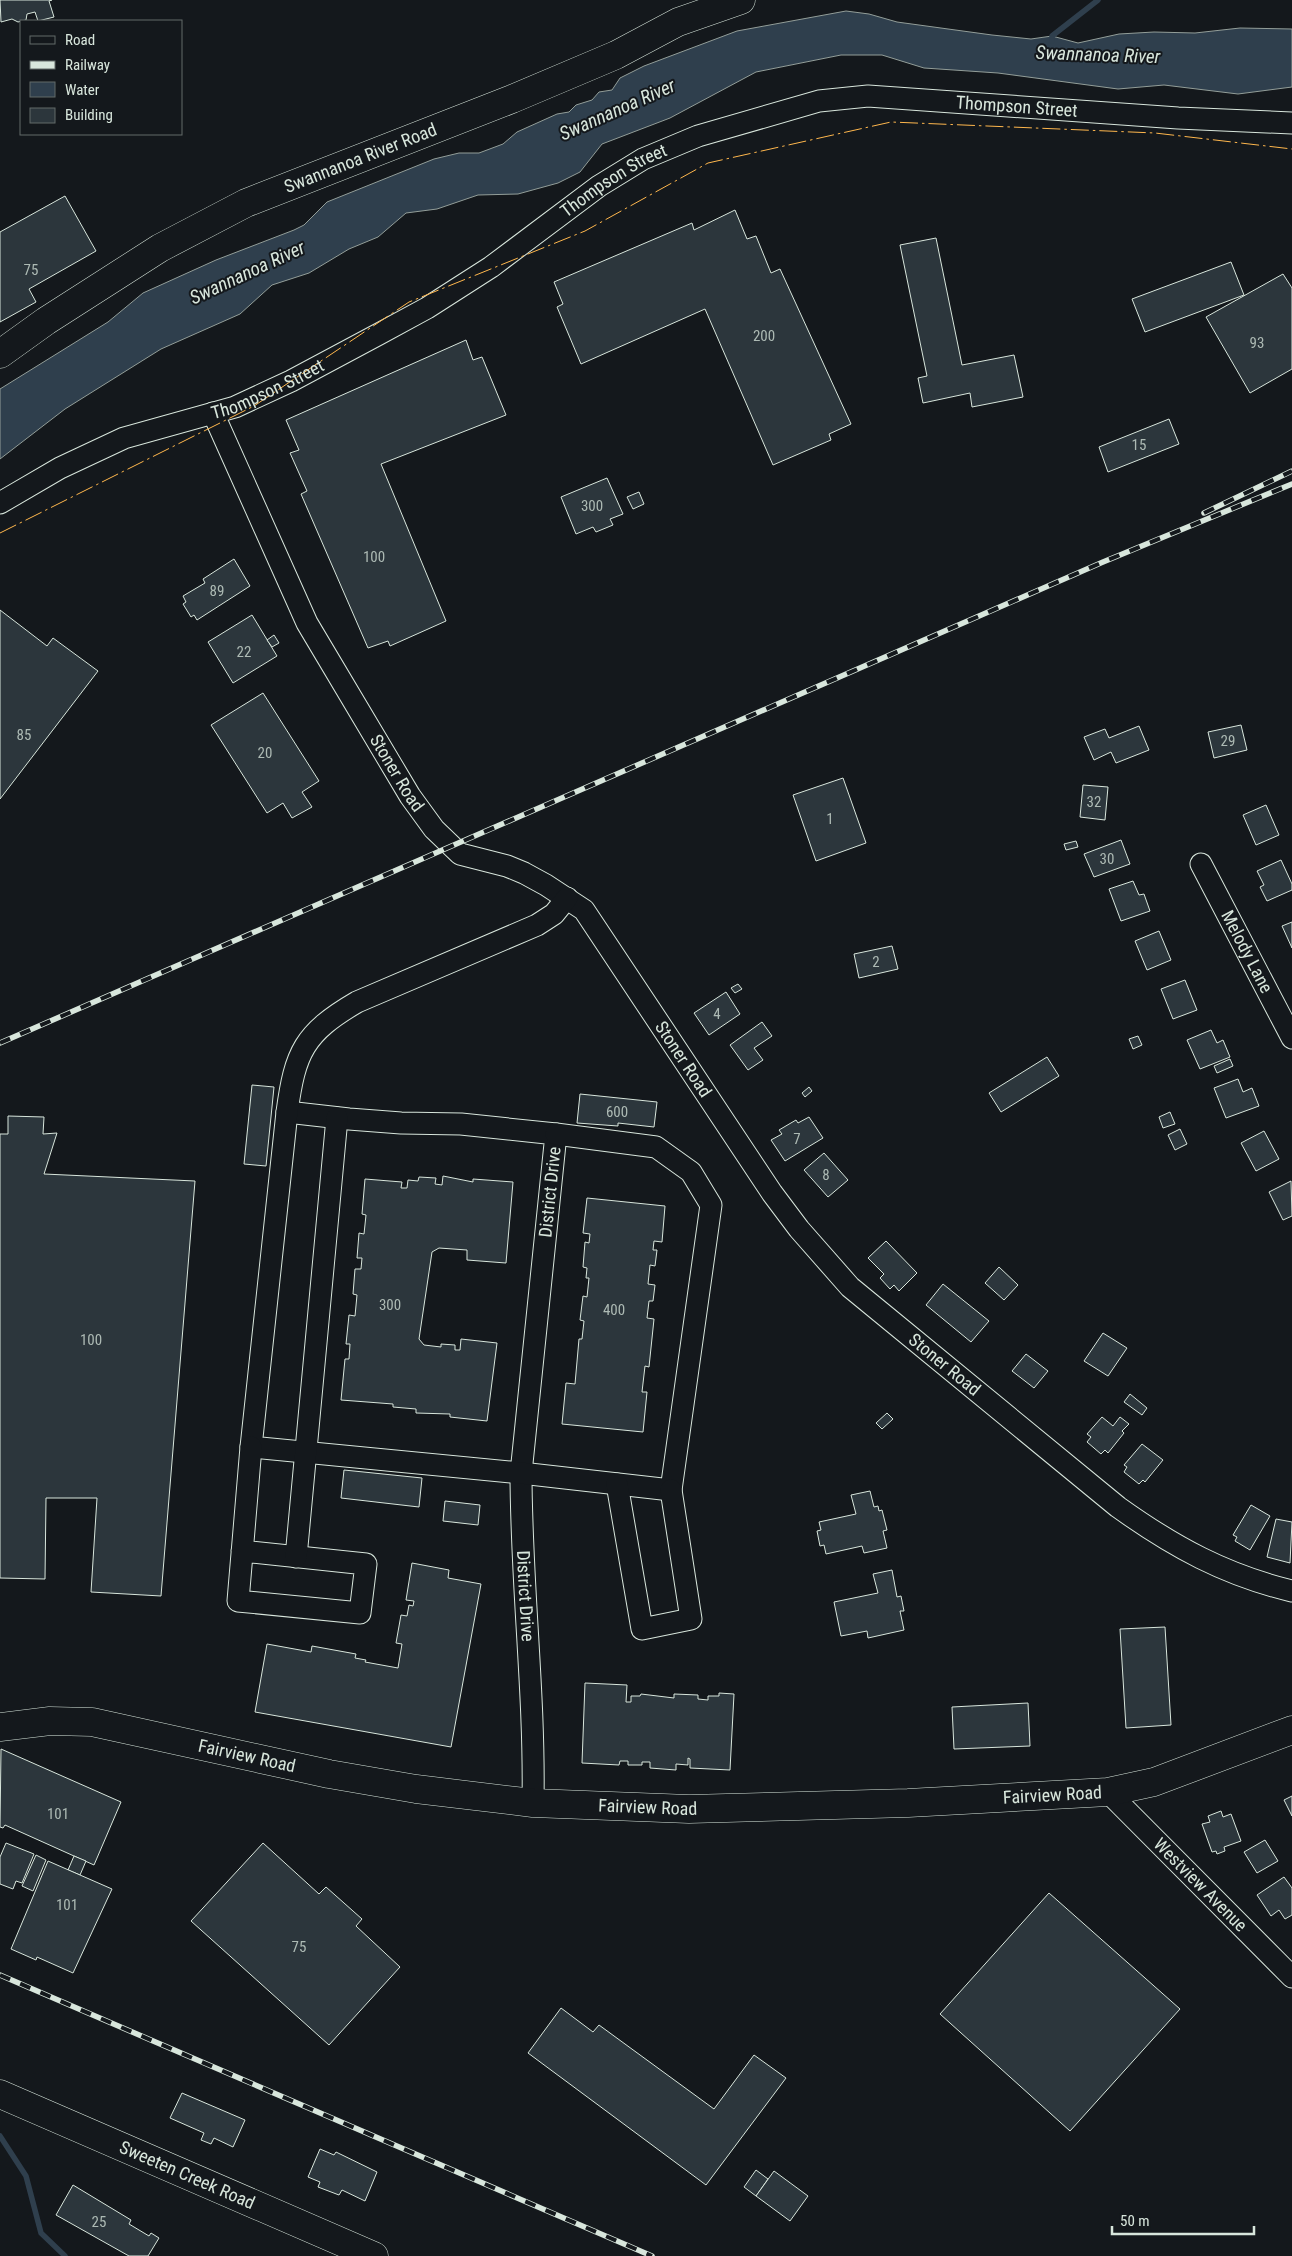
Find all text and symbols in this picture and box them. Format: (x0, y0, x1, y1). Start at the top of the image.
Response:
legend (20, 20, 182, 135)
text: Road (65, 31, 95, 49)
water label: Swannanoa River (1035, 41, 1161, 68)
text: Railway (65, 56, 110, 74)
water label: Swannanoa River (556, 73, 679, 145)
text: Water (65, 81, 100, 99)
street label: Thompson Street (955, 91, 1078, 121)
text: Building (65, 106, 113, 124)
street label: Swannanoa River Road (281, 119, 440, 197)
street label: Thompson Street (556, 139, 670, 221)
water label: Swannanoa River (186, 236, 309, 309)
house number: 75 (24, 261, 38, 279)
house number: 200 (753, 327, 775, 345)
house number: 93 (1250, 334, 1264, 352)
street label: Thompson Street (209, 354, 327, 423)
house number: 15 (1132, 436, 1146, 454)
house number: 300 (581, 497, 603, 515)
house number: 100 (363, 548, 385, 566)
house number: 89 (210, 582, 224, 600)
house number: 22 (237, 643, 251, 661)
house number: 85 (17, 726, 31, 744)
street label: Stoner Road (366, 731, 429, 815)
house number: 29 (1221, 732, 1235, 750)
house number: 20 (258, 744, 272, 762)
house number: 32 (1087, 793, 1101, 811)
house number: 1 (826, 810, 834, 828)
house number: 30 (1100, 850, 1114, 868)
street label: Melody Lane (1217, 907, 1278, 996)
house number: 2 (872, 953, 880, 971)
house number: 4 (713, 1005, 721, 1023)
street label: Stoner Road (651, 1017, 716, 1101)
house number: 600 (606, 1103, 628, 1121)
house number: 7 (793, 1130, 801, 1148)
street label: District Drive (534, 1145, 565, 1238)
house number: 8 (822, 1166, 830, 1184)
house number: 300 (379, 1296, 401, 1314)
house number: 400 (603, 1301, 625, 1319)
street label: Stoner Road (905, 1329, 985, 1400)
house number: 100 (80, 1331, 102, 1349)
street label: District Drive (513, 1550, 539, 1642)
street label: Fairview Road (196, 1735, 298, 1776)
street label: Fairview Road (1002, 1781, 1102, 1808)
street label: Fairview Road (598, 1795, 698, 1819)
house number: 101 (47, 1805, 69, 1823)
street label: Westview Avenue (1150, 1833, 1252, 1936)
house number: 101 (56, 1896, 78, 1914)
house number: 75 (292, 1938, 306, 1956)
street label: Sweeten Creek Road (117, 2136, 258, 2213)
scale bar (1112, 2204, 1254, 2236)
text: 50 m (1120, 2212, 1150, 2230)
house number: 25 (92, 2213, 106, 2231)

